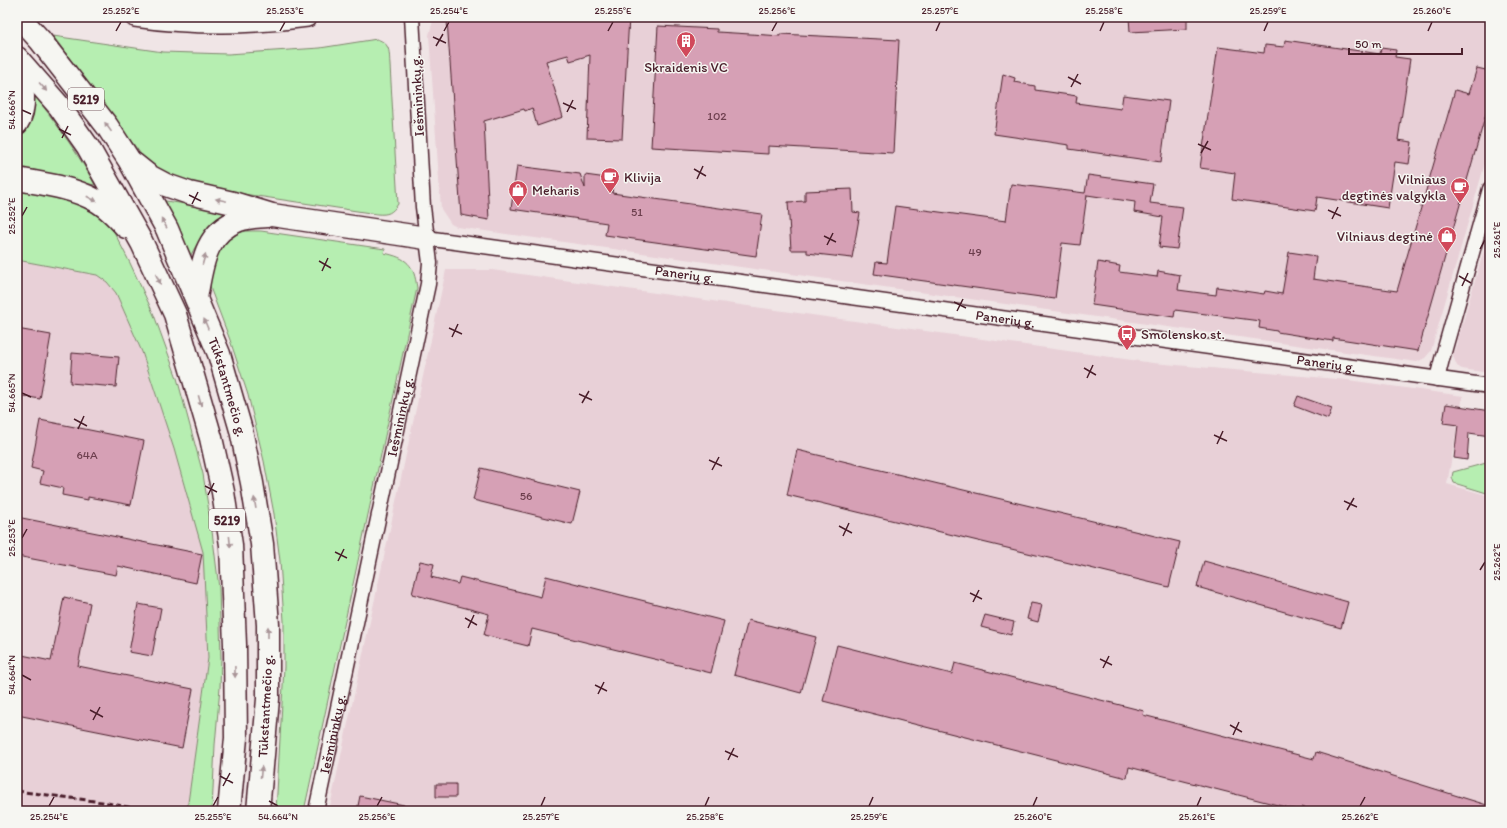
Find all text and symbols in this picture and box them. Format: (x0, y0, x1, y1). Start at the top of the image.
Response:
text: 25.252°E (102, 4, 140, 17)
text: 25.253°E (266, 4, 304, 17)
text: 25.254°E (430, 4, 468, 17)
text: 25.255°E (594, 4, 632, 17)
text: 25.256°E (758, 4, 796, 17)
text: 25.257°E (922, 4, 959, 17)
text: 25.258°E (1085, 4, 1123, 17)
text: 25.259°E (1249, 4, 1287, 17)
text: 25.260°E (1413, 4, 1452, 17)
building icon: Skraidenis VC (675, 30, 697, 58)
scale bar (1349, 30, 1462, 56)
text: 50 m (1355, 37, 1381, 51)
street label: Iešmininkų g. (407, 55, 428, 137)
place label: Skraidenis VC (644, 59, 728, 76)
one-way arrow (38, 82, 47, 93)
road number: 5219 (68, 88, 104, 110)
text: 54.666°N (5, 90, 18, 130)
house number: 102 (707, 109, 727, 123)
one-way arrow (103, 122, 112, 133)
cafe icon: Klivija (599, 166, 621, 194)
place label: Klivija (624, 169, 662, 186)
place label: Vilniaus degtinės valgykla (1342, 171, 1447, 204)
cafe icon: Vilniaus degtinės valgykla (1449, 176, 1471, 204)
shop icon: Meharis (507, 179, 529, 207)
place label: Meharis (532, 182, 579, 199)
one-way arrow (87, 196, 98, 202)
text: 25.252°E (5, 197, 18, 235)
one-way arrow (215, 197, 228, 203)
house number: 51 (631, 205, 643, 219)
one-way arrow (161, 217, 167, 229)
text: 25.261°E (1490, 221, 1503, 258)
shop icon: Vilniaus degtinė (1436, 225, 1458, 253)
place label: Vilniaus degtinė (1337, 228, 1433, 245)
house number: 49 (968, 245, 982, 259)
one-way arrow (201, 253, 207, 266)
street label: Panerių g. (654, 262, 715, 287)
one-way arrow (155, 273, 161, 284)
street label: Panerių g. (975, 307, 1036, 332)
one-way arrow (203, 317, 209, 329)
bus stop icon: Smolensko st. (1116, 323, 1138, 351)
place label: Smolensko st. (1141, 326, 1225, 343)
street label: Tūkstantmečio g. (204, 335, 250, 438)
street label: Panerių g. (1295, 351, 1357, 376)
text: 54.665°N (5, 373, 18, 413)
street label: Iešmininkų g. (384, 375, 417, 458)
one-way arrow (197, 396, 203, 408)
house number: 64A (76, 448, 98, 462)
house number: 56 (520, 489, 532, 503)
one-way arrow (252, 497, 258, 509)
road number: 5219 (209, 509, 245, 531)
text: 25.253°E (5, 519, 18, 557)
one-way arrow (227, 536, 233, 548)
text: 25.262°E (1490, 543, 1503, 581)
one-way arrow (265, 625, 271, 638)
street label: Tūkstantmečio g. (254, 654, 277, 758)
text: 54.664°N (5, 655, 18, 695)
one-way arrow (232, 666, 238, 679)
street label: Iešmininkų g. (316, 692, 350, 775)
one-way arrow (258, 766, 265, 778)
text: 25.254°E (30, 810, 68, 823)
text: 25.255°E (194, 810, 232, 823)
text: 54.664°N (258, 810, 298, 823)
text: 25.256°E (358, 810, 396, 823)
text: 25.257°E (523, 810, 560, 823)
text: 25.258°E (686, 810, 724, 823)
text: 25.259°E (850, 810, 888, 823)
text: 25.260°E (1014, 810, 1053, 823)
text: 25.261°E (1179, 810, 1216, 823)
text: 25.262°E (1341, 810, 1379, 823)

